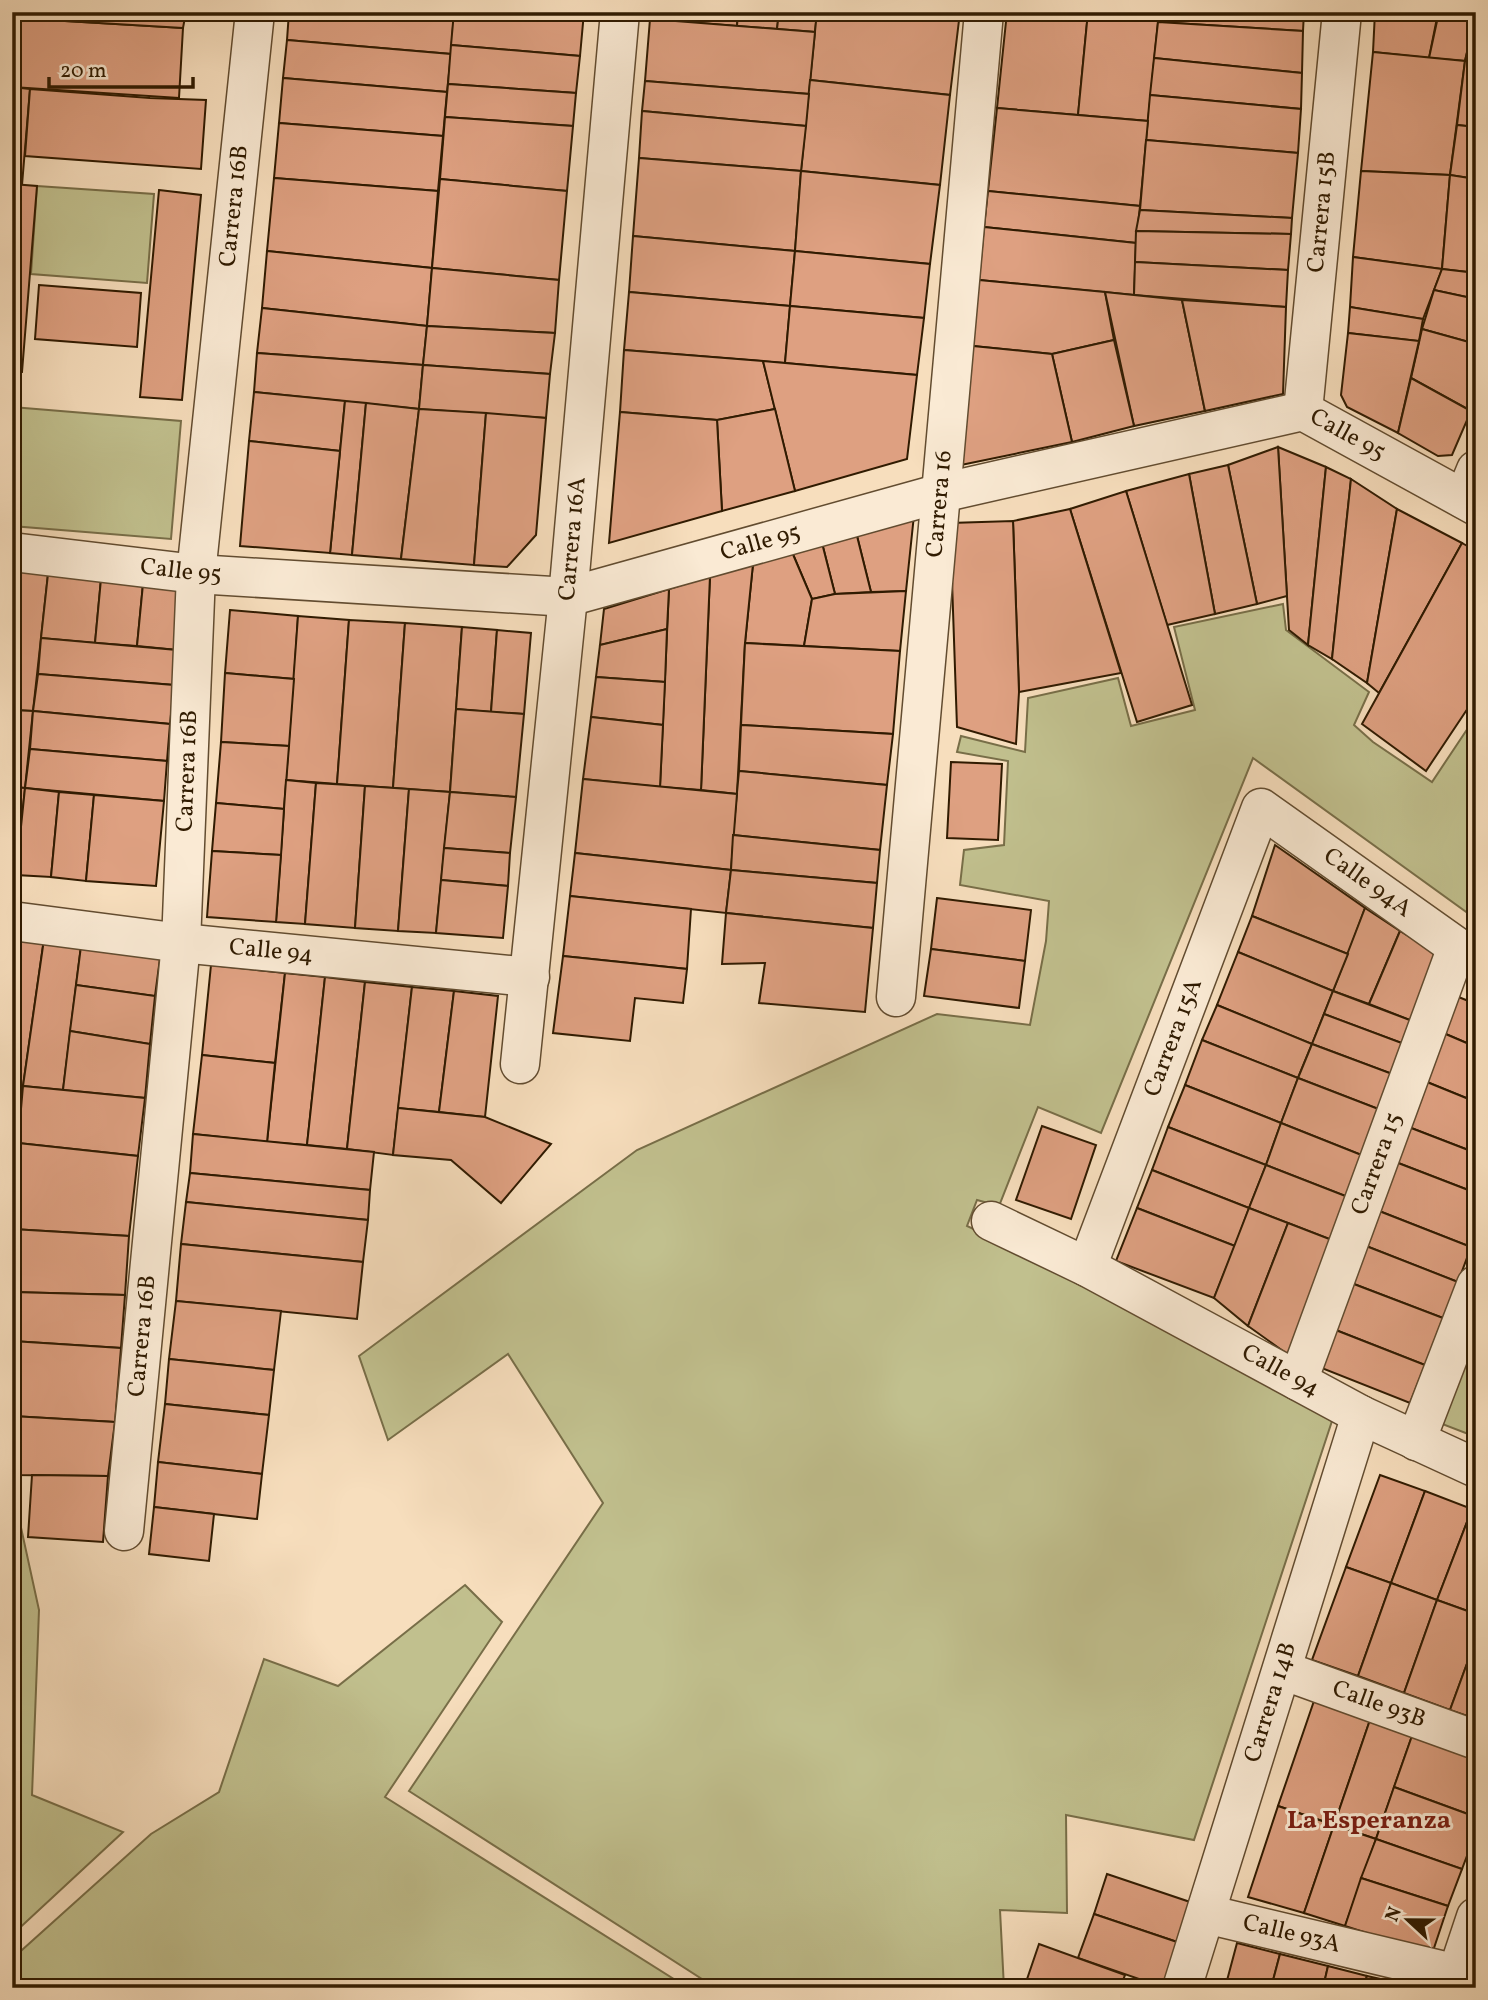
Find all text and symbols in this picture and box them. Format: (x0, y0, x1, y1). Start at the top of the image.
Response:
scale bar (49, 46, 192, 90)
text: 20 m (60, 57, 106, 86)
street label: Carrera 16B (211, 143, 258, 269)
street label: Carrera 15B (1300, 150, 1345, 274)
street label: Calle 95 (1303, 401, 1391, 470)
street label: Carrera 16 (918, 449, 962, 559)
street label: Carrera 16A (551, 475, 596, 602)
street label: Calle 95 (717, 516, 805, 571)
street label: Calle 95 (138, 550, 223, 593)
street label: Carrera 16B (169, 709, 207, 833)
street label: Calle 94A (1316, 840, 1418, 927)
street label: Calle 94 (227, 931, 315, 973)
street label: Carrera 15A (1136, 974, 1212, 1102)
street label: Carrera 15 (1343, 1108, 1412, 1220)
street label: Carrera 16B (120, 1273, 166, 1398)
street label: Calle 94 (1235, 1336, 1325, 1406)
street label: Carrera 14B (1236, 1638, 1306, 1767)
street label: Calle 93B (1327, 1672, 1430, 1737)
district label: La Esperanza (1287, 1803, 1451, 1839)
north arrow (1372, 1884, 1442, 1954)
text: N (1379, 1903, 1409, 1926)
street label: Calle 93A (1239, 1906, 1344, 1963)

